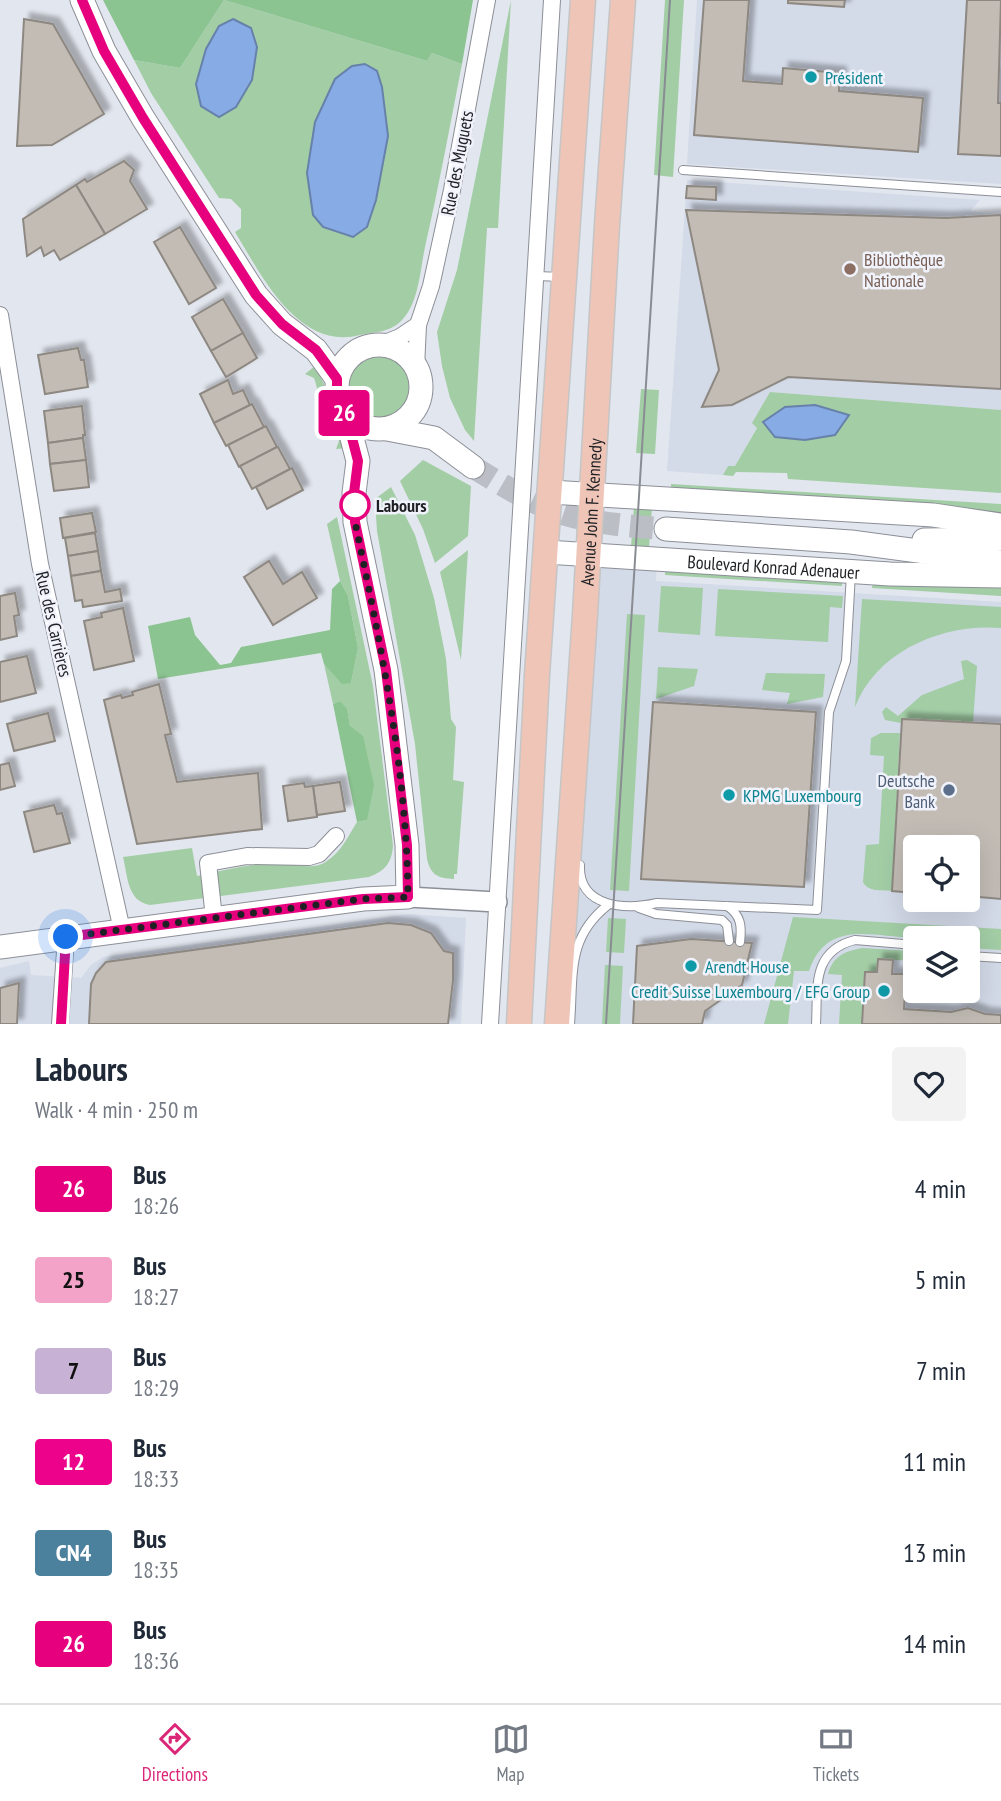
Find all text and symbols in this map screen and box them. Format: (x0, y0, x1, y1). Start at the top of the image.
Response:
place label: Président (825, 66, 883, 89)
marker: Président (803, 69, 819, 85)
street label: Rue des Muguets (436, 109, 478, 217)
place label: Bibliothèque Nationale (864, 248, 943, 292)
marker: Bibliothèque Nationale (842, 261, 858, 277)
line badge: 26 (312, 390, 376, 436)
text: 26 (333, 397, 355, 428)
street label: Avenue John F. Kennedy (575, 437, 606, 587)
marker: Labours (340, 490, 370, 520)
place label: Labours (376, 494, 427, 517)
street label: Boulevard Konrad Adenauer (687, 550, 860, 584)
street label: Rue des Carrières (31, 569, 77, 679)
place label: Deutsche Bank (878, 769, 935, 813)
marker: Deutsche Bank (941, 782, 957, 798)
place label: KPMG Luxembourg (743, 784, 862, 807)
marker: KPMG Luxembourg (721, 787, 737, 803)
map controls (903, 835, 980, 1003)
button: locate (903, 835, 980, 912)
your location (48, 919, 83, 954)
button: layers (903, 926, 980, 1003)
place label: Arendt House (705, 955, 789, 978)
marker: Arendt House (683, 958, 699, 974)
place label: Credit Suisse Luxembourg / EFG Group (631, 980, 870, 1003)
marker: Credit Suisse Luxembourg / EFG Group (876, 983, 892, 999)
text: Labours (35, 1047, 128, 1090)
button: heart (892, 1047, 966, 1121)
text: Walk · 4 min · 250 m (35, 1095, 198, 1124)
text: Bus (133, 1158, 166, 1191)
text: 4 min (915, 1172, 966, 1205)
text: 26 (62, 1173, 85, 1204)
text: 18:26 (133, 1191, 179, 1220)
text: Bus (133, 1249, 166, 1282)
text: 5 min (915, 1263, 966, 1296)
text: 25 (62, 1264, 85, 1295)
text: 18:27 (133, 1282, 179, 1311)
text: Bus (133, 1340, 166, 1373)
text: 7 min (916, 1354, 966, 1387)
text: 7 (68, 1355, 79, 1386)
text: 18:29 (133, 1373, 179, 1402)
text: Bus (133, 1431, 166, 1464)
text: 11 min (903, 1445, 966, 1478)
text: 12 (62, 1446, 85, 1477)
text: 18:33 (133, 1464, 179, 1493)
text: Bus (133, 1522, 166, 1555)
text: 13 min (903, 1536, 966, 1569)
text: CN4 (56, 1537, 91, 1568)
text: 18:35 (133, 1555, 179, 1584)
text: Bus (133, 1613, 166, 1646)
text: 14 min (903, 1627, 966, 1660)
text: 26 (62, 1628, 85, 1659)
text: 18:36 (133, 1646, 179, 1675)
tab: Directions (142, 1720, 208, 1786)
tab: Map (492, 1720, 530, 1786)
tab: Tickets (813, 1720, 859, 1786)

